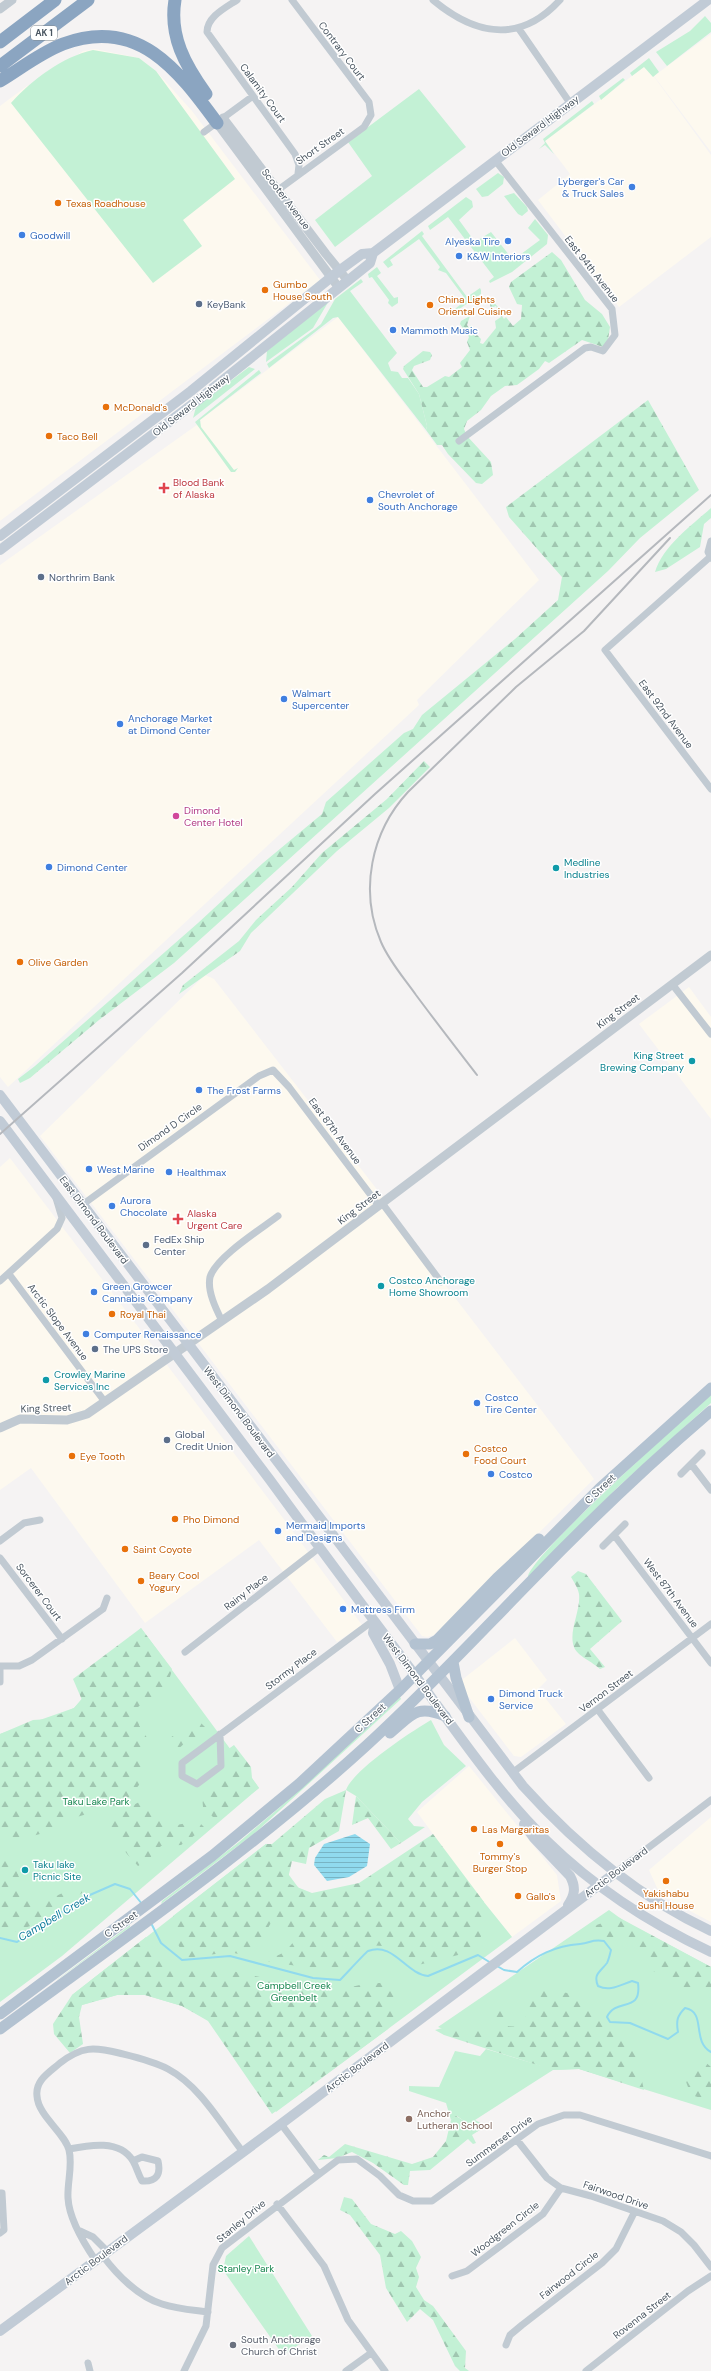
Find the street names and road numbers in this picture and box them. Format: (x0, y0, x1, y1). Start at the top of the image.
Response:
street label: Contrary Court (316, 19, 368, 83)
road number: AK 1 (31, 26, 57, 40)
street label: Calamity Court (237, 61, 289, 125)
street label: Old Seward Highway (498, 92, 582, 160)
street label: Short Street (293, 125, 347, 167)
street label: Scooter Avenue (259, 166, 313, 232)
street label: East 94th Avenue (562, 233, 622, 305)
street label: Old Seward Highway (150, 371, 233, 439)
street label: East 92nd Avenue (636, 677, 696, 751)
street label: King Street (594, 991, 642, 1031)
street label: East 87th Avenue (306, 1095, 364, 1167)
street label: Dimond D Circle (136, 1100, 205, 1154)
street label: East Dimond Boulevard (57, 1173, 131, 1267)
street label: King Street (335, 1187, 383, 1227)
street label: Arctic Slope Avenue (25, 1281, 91, 1363)
street label: West Dimond Boulevard (201, 1364, 277, 1460)
street label: King Street (21, 1401, 72, 1415)
street label: C Street (582, 1471, 618, 1507)
street label: West 87th Avenue (641, 1556, 702, 1631)
street label: Sorcerer Court (13, 1561, 65, 1623)
street label: Rainy Place (221, 1571, 271, 1613)
street label: West Dimond Boulevard (380, 1631, 456, 1727)
street label: Stormy Place (263, 1645, 320, 1693)
street label: Vernon Street (577, 1667, 635, 1715)
street label: C Street (352, 1700, 388, 1736)
street label: Arctic Boulevard (582, 1844, 650, 1900)
street label: C Street (102, 1907, 140, 1940)
street label: Arctic Boulevard (323, 2039, 391, 2095)
street label: Summerset Drive (463, 2112, 535, 2170)
street label: Fairwood Drive (582, 2178, 651, 2212)
street label: Stanley Drive (214, 2196, 269, 2245)
street label: Woodgreen Circle (468, 2198, 542, 2260)
street label: Arctic Boulevard (62, 2232, 130, 2288)
street label: Fairwood Circle (537, 2248, 601, 2302)
street label: Rovenna Street (610, 2288, 674, 2342)

